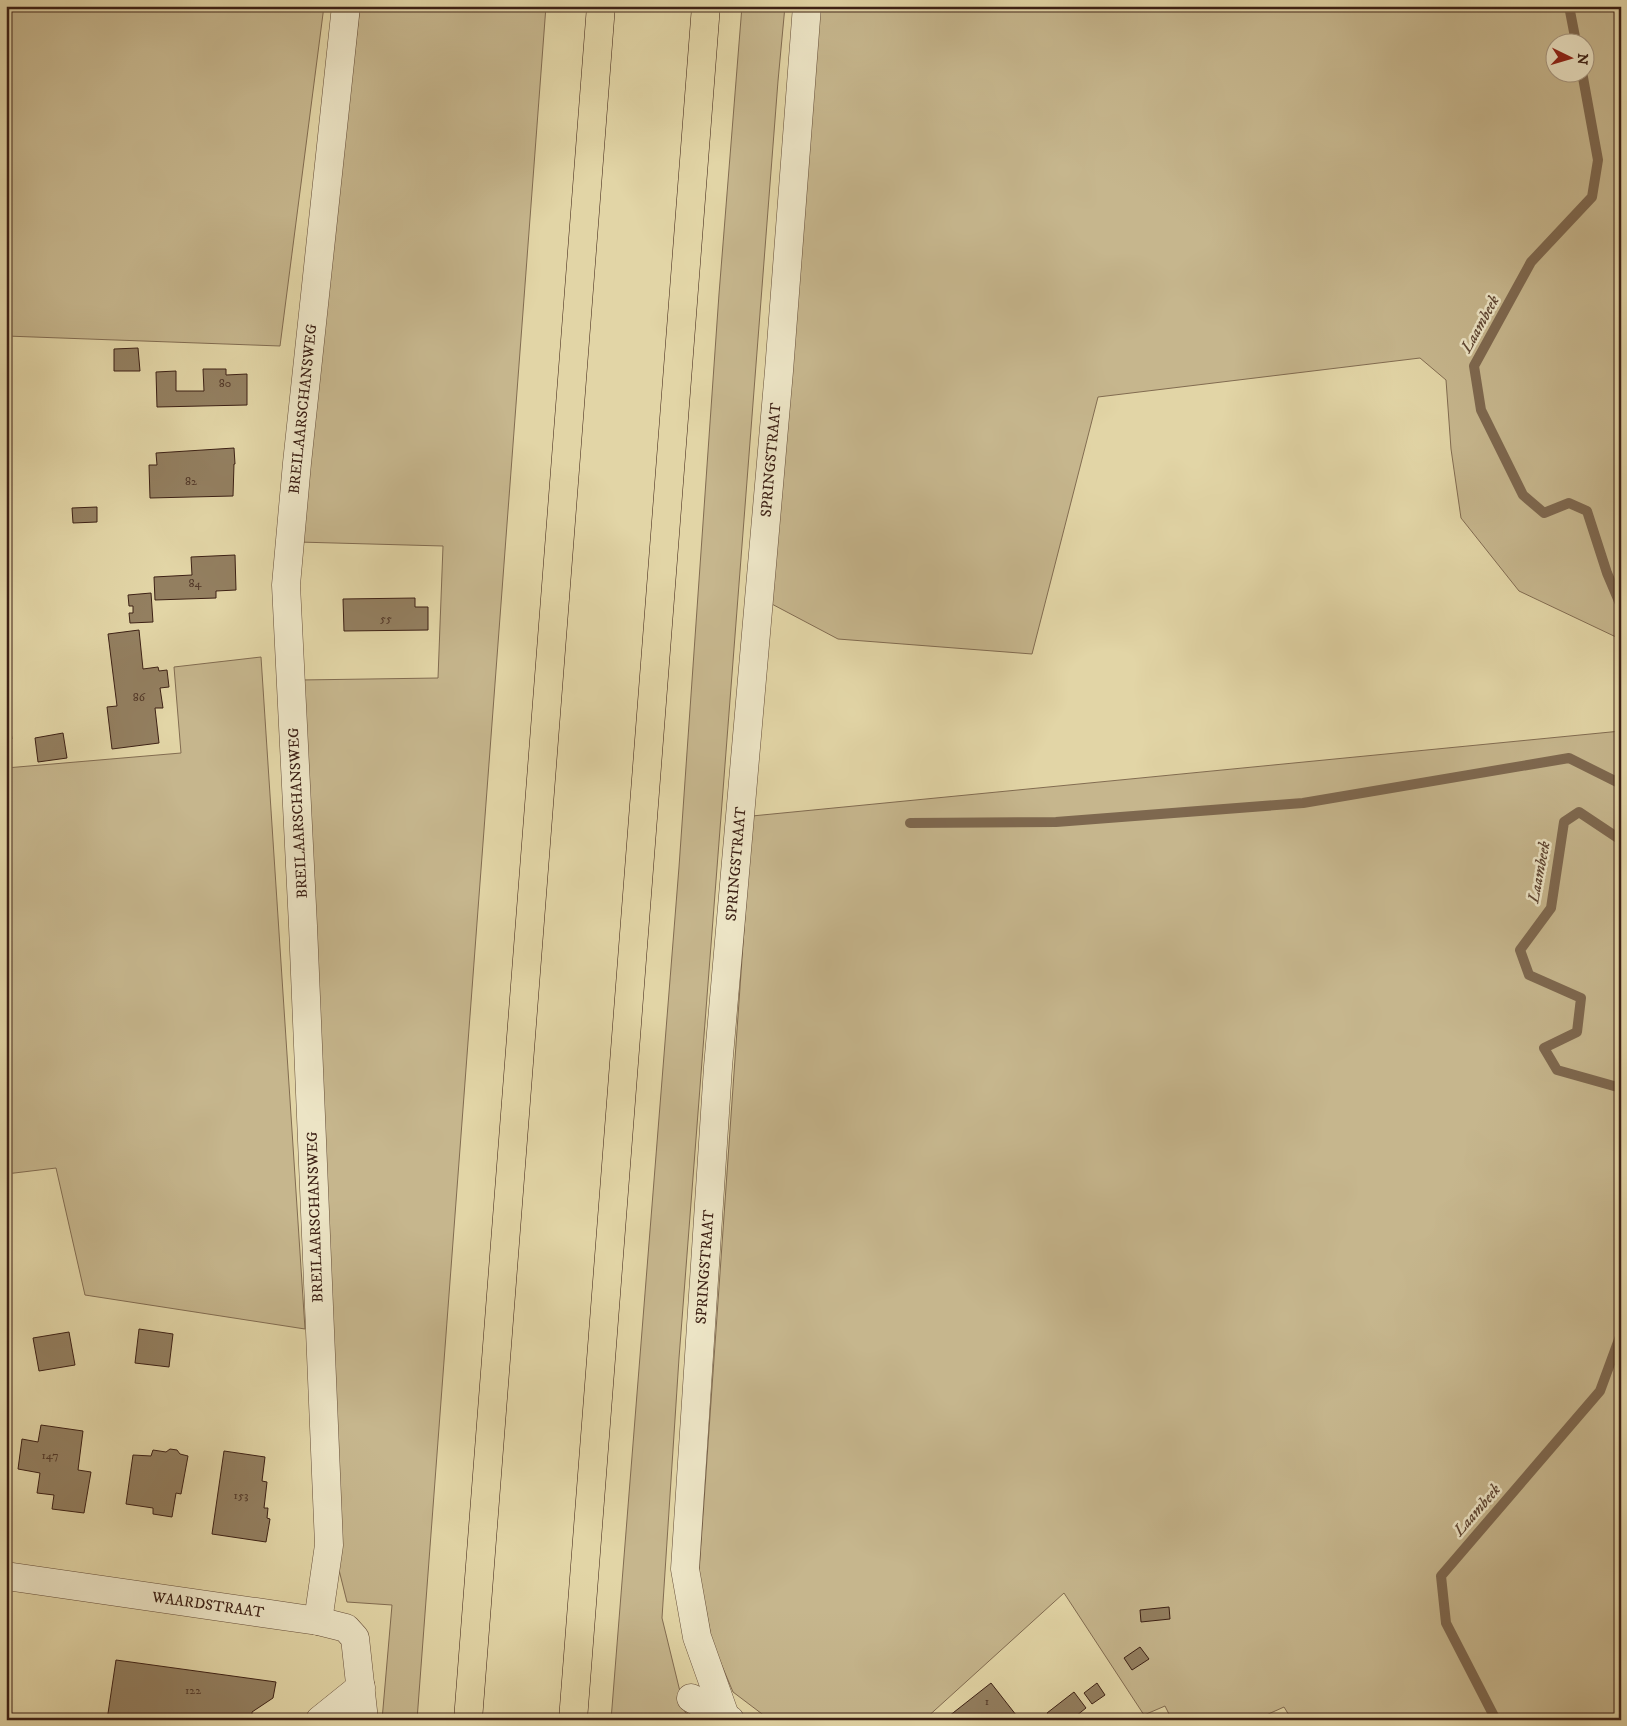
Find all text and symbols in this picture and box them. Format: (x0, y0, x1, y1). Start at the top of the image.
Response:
north arrow (1544, 32, 1594, 82)
text: N (1572, 53, 1591, 66)
water label: Laambeek (1456, 292, 1504, 357)
street label: BREILAARSCHANSWEG (285, 322, 321, 495)
house number: 80 (219, 376, 231, 391)
street label: SPRINGSTRAAT (757, 401, 786, 518)
house number: 82 (185, 474, 197, 489)
house number: 84 (189, 576, 203, 591)
house number: 55 (380, 611, 392, 626)
house number: 86 (133, 690, 146, 705)
street label: BREILAARSCHANSWEG (284, 727, 312, 899)
street label: SPRINGSTRAAT (722, 805, 751, 922)
water label: Laambeek (1523, 839, 1555, 905)
street label: BREILAARSCHANSWEG (303, 1131, 327, 1303)
street label: SPRINGSTRAAT (692, 1209, 719, 1325)
house number: 147 (41, 1448, 59, 1463)
water label: Laambeek (1448, 1480, 1505, 1541)
house number: 153 (234, 1488, 248, 1503)
street label: WAARDSTRAAT (150, 1588, 266, 1622)
house number: 122 (185, 1683, 201, 1698)
house number: 1 (985, 1694, 989, 1709)

